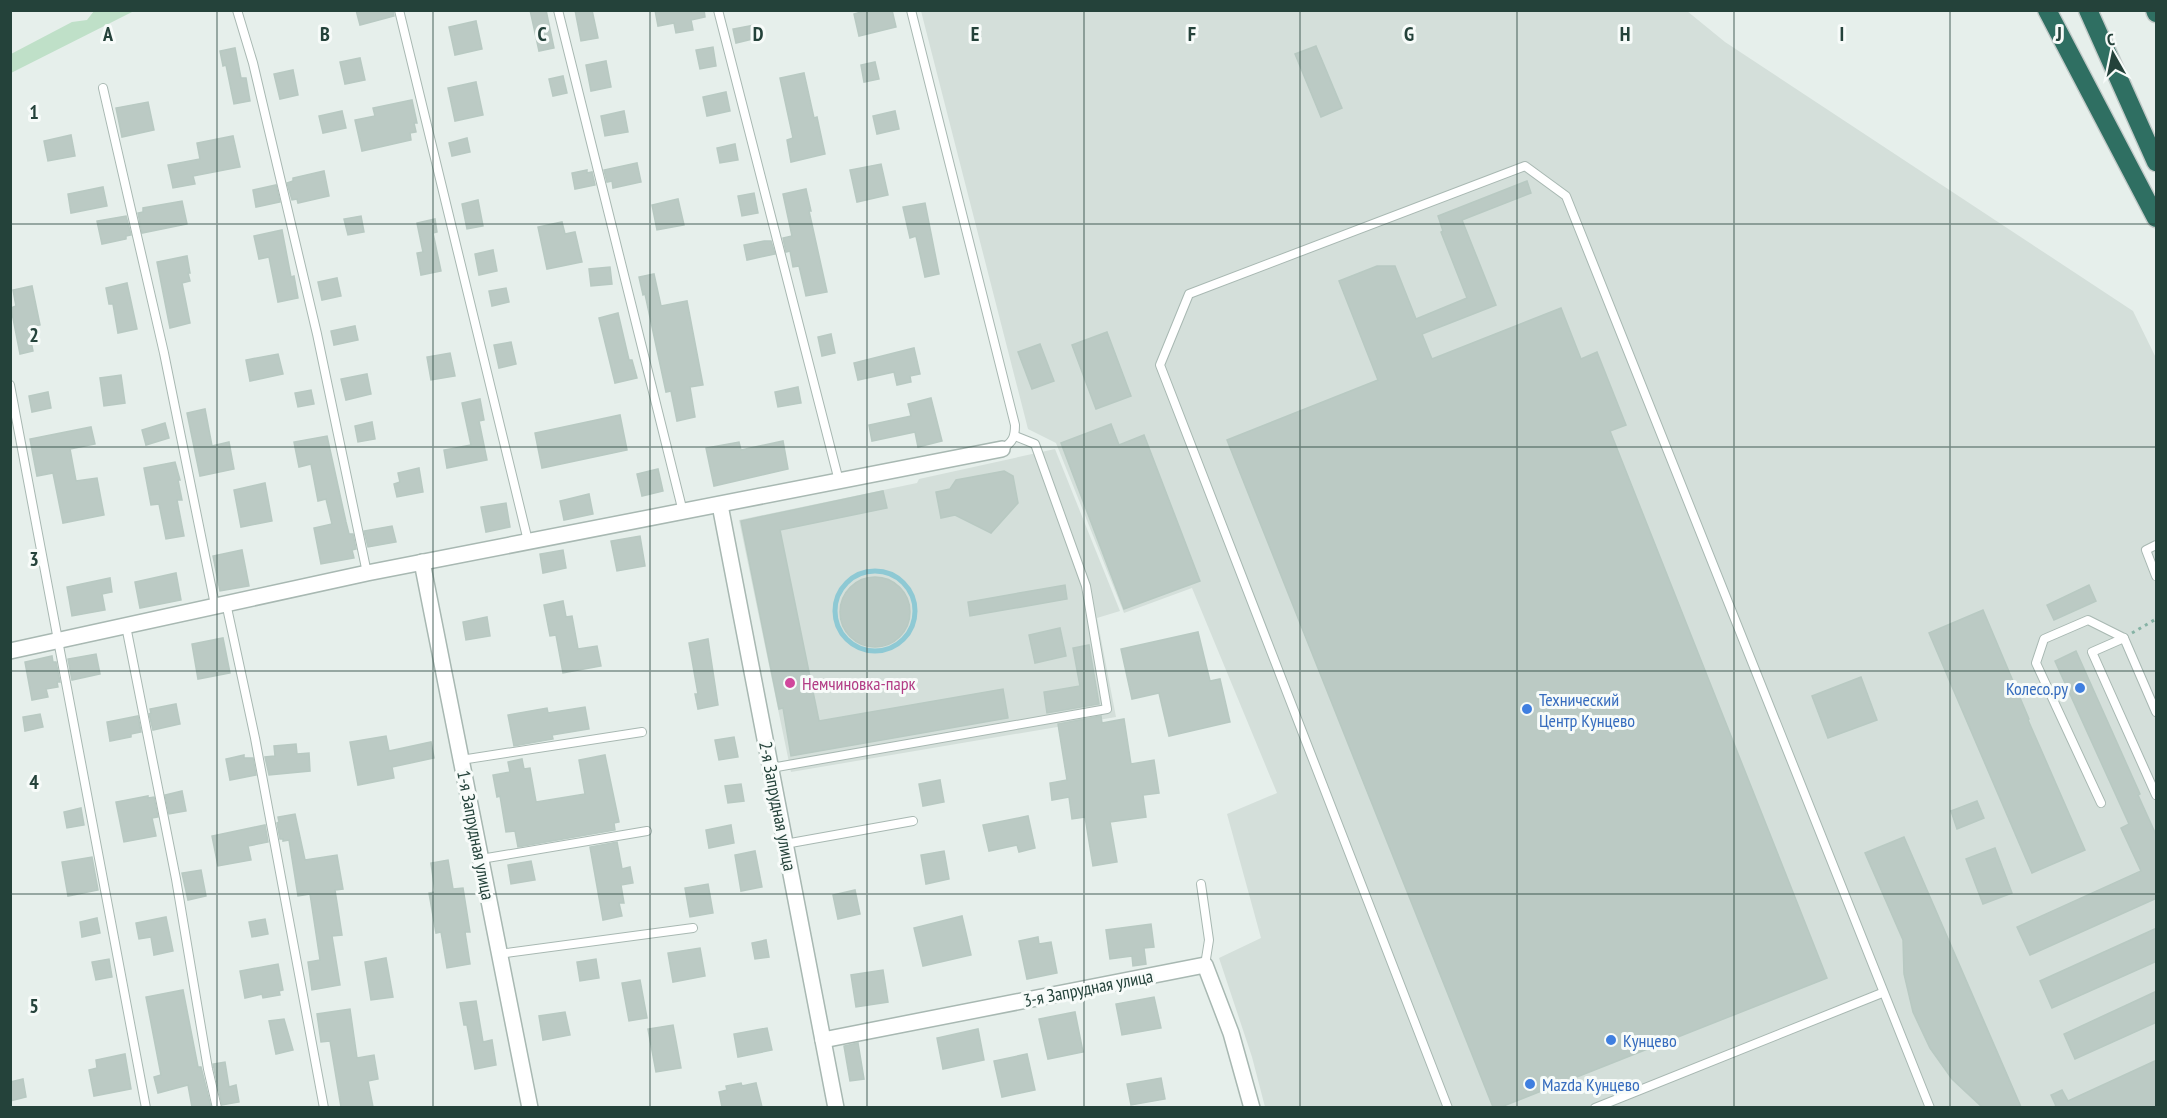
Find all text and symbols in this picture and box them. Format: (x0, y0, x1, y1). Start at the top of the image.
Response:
text: A (102, 21, 114, 47)
text: B (320, 21, 330, 47)
text: C (537, 21, 547, 47)
text: D (753, 21, 764, 47)
text: E (971, 21, 979, 47)
text: F (1188, 21, 1196, 47)
text: G (1404, 21, 1414, 47)
text: H (1620, 21, 1630, 47)
text: I (1840, 21, 1844, 47)
text: J (2055, 21, 2062, 47)
north arrow (2083, 24, 2143, 84)
text: С (2105, 29, 2117, 50)
text: 1 (29, 99, 39, 125)
text: 2 (29, 322, 39, 348)
text: 3 (29, 546, 39, 572)
place label: Немчиновка-парк (802, 672, 916, 695)
marker: Немчиновка-парк (783, 676, 797, 690)
place label: Колесо.ру (2006, 677, 2068, 700)
marker: Колесо.ру (2073, 681, 2087, 695)
place label: Технический Центр Кунцево (1539, 688, 1635, 732)
marker: Технический Центр Кунцево (1520, 702, 1534, 716)
street label: 2-я Запрудная улица (754, 739, 802, 873)
street label: 1-я Запрудная улица (452, 768, 500, 902)
text: 4 (29, 769, 39, 795)
street label: 3-я Запрудная улица (1021, 964, 1155, 1012)
text: 5 (29, 993, 39, 1019)
place label: Кунцево (1623, 1029, 1677, 1052)
marker: Кунцево (1604, 1033, 1618, 1047)
place label: Mazda Кунцево (1542, 1073, 1640, 1096)
marker: Mazda Кунцево (1523, 1077, 1537, 1091)

